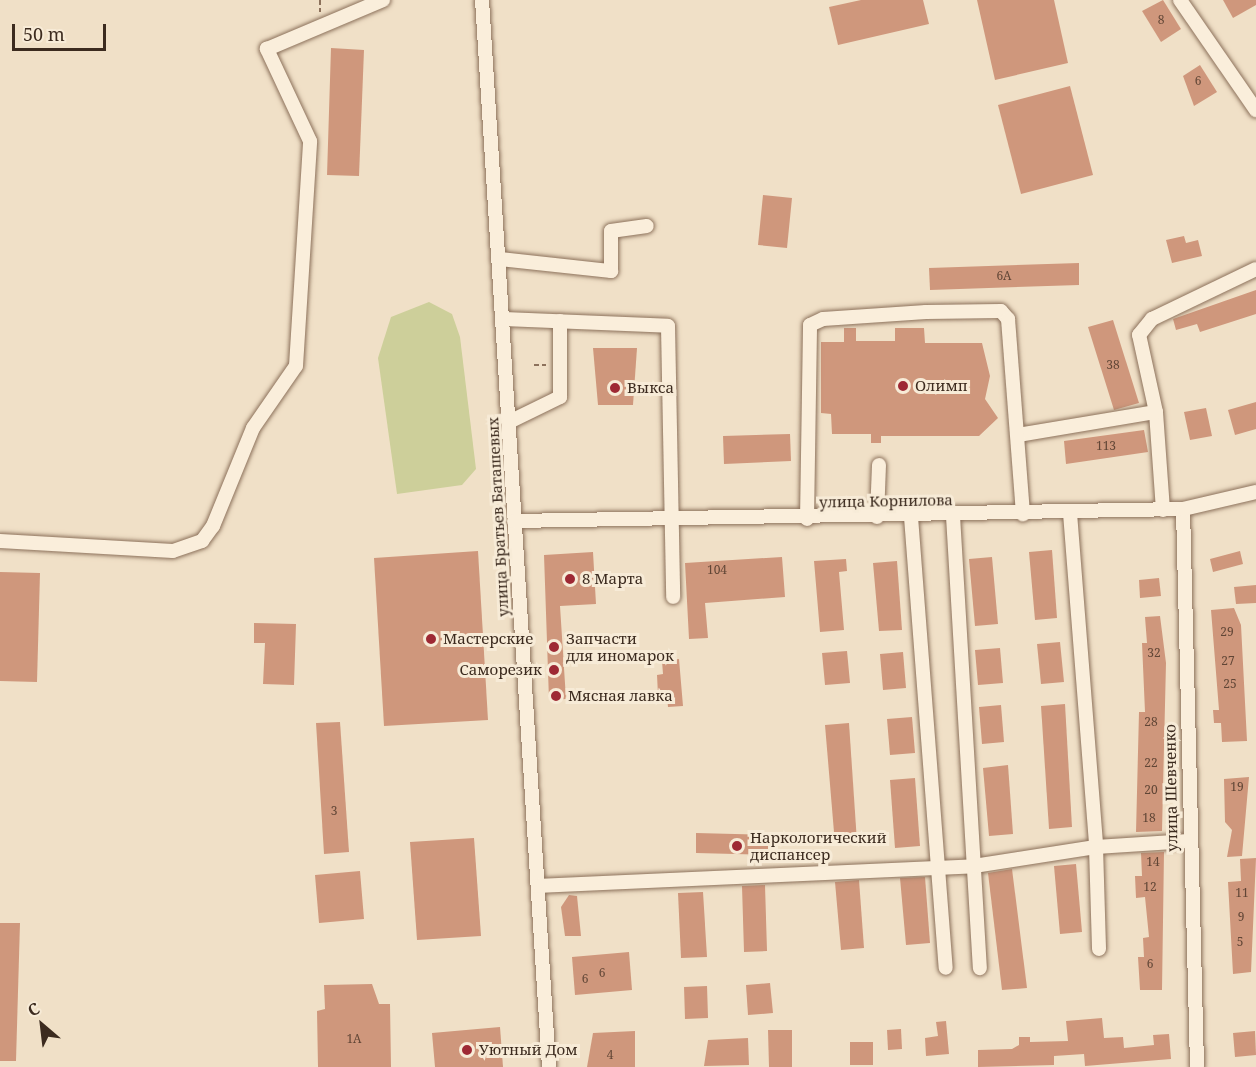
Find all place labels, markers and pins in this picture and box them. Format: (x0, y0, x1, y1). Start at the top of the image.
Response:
place label: Олимп (915, 377, 968, 395)
place label: Выкса (627, 379, 674, 397)
marker: Олимп (896, 379, 910, 393)
marker: Выкса (608, 381, 622, 395)
place label: 8 Марта (582, 570, 643, 588)
marker: 8 Марта (563, 572, 577, 586)
place label: Запчасти для иномарок (566, 629, 674, 664)
place label: Мастерские (443, 630, 533, 648)
marker: Мастерские (424, 632, 438, 646)
marker: Запчасти для иномарок (547, 640, 561, 654)
place label: Саморезик (460, 661, 542, 679)
marker: Саморезик (547, 663, 561, 677)
place label: Мясная лавка (568, 687, 673, 705)
marker: Мясная лавка (549, 689, 563, 703)
place label: Наркологический диспансер (750, 828, 887, 863)
marker: Наркологический диспансер (728, 837, 746, 855)
place label: Уютный Дом (479, 1041, 578, 1059)
marker: Уютный Дом (460, 1043, 474, 1057)

